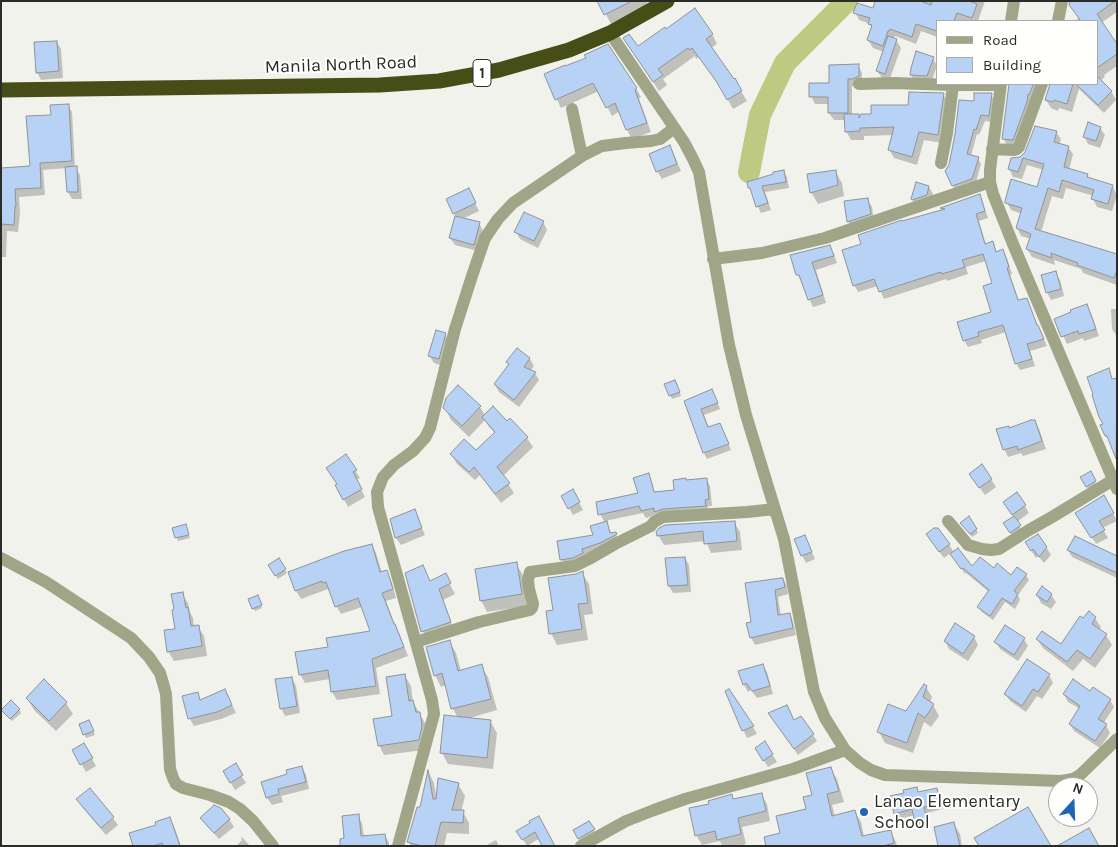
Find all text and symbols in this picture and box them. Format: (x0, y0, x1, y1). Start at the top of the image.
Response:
legend (936, 20, 1098, 85)
text: Road (983, 31, 1018, 49)
street label: Manila North Road (264, 52, 418, 78)
text: Building (983, 56, 1041, 74)
road number: 1 (473, 59, 491, 86)
north arrow (1048, 777, 1098, 827)
text: N (1070, 779, 1086, 798)
place label: Lanao Elementary School (874, 791, 1020, 834)
marker: Lanao Elementary School (858, 806, 870, 818)

